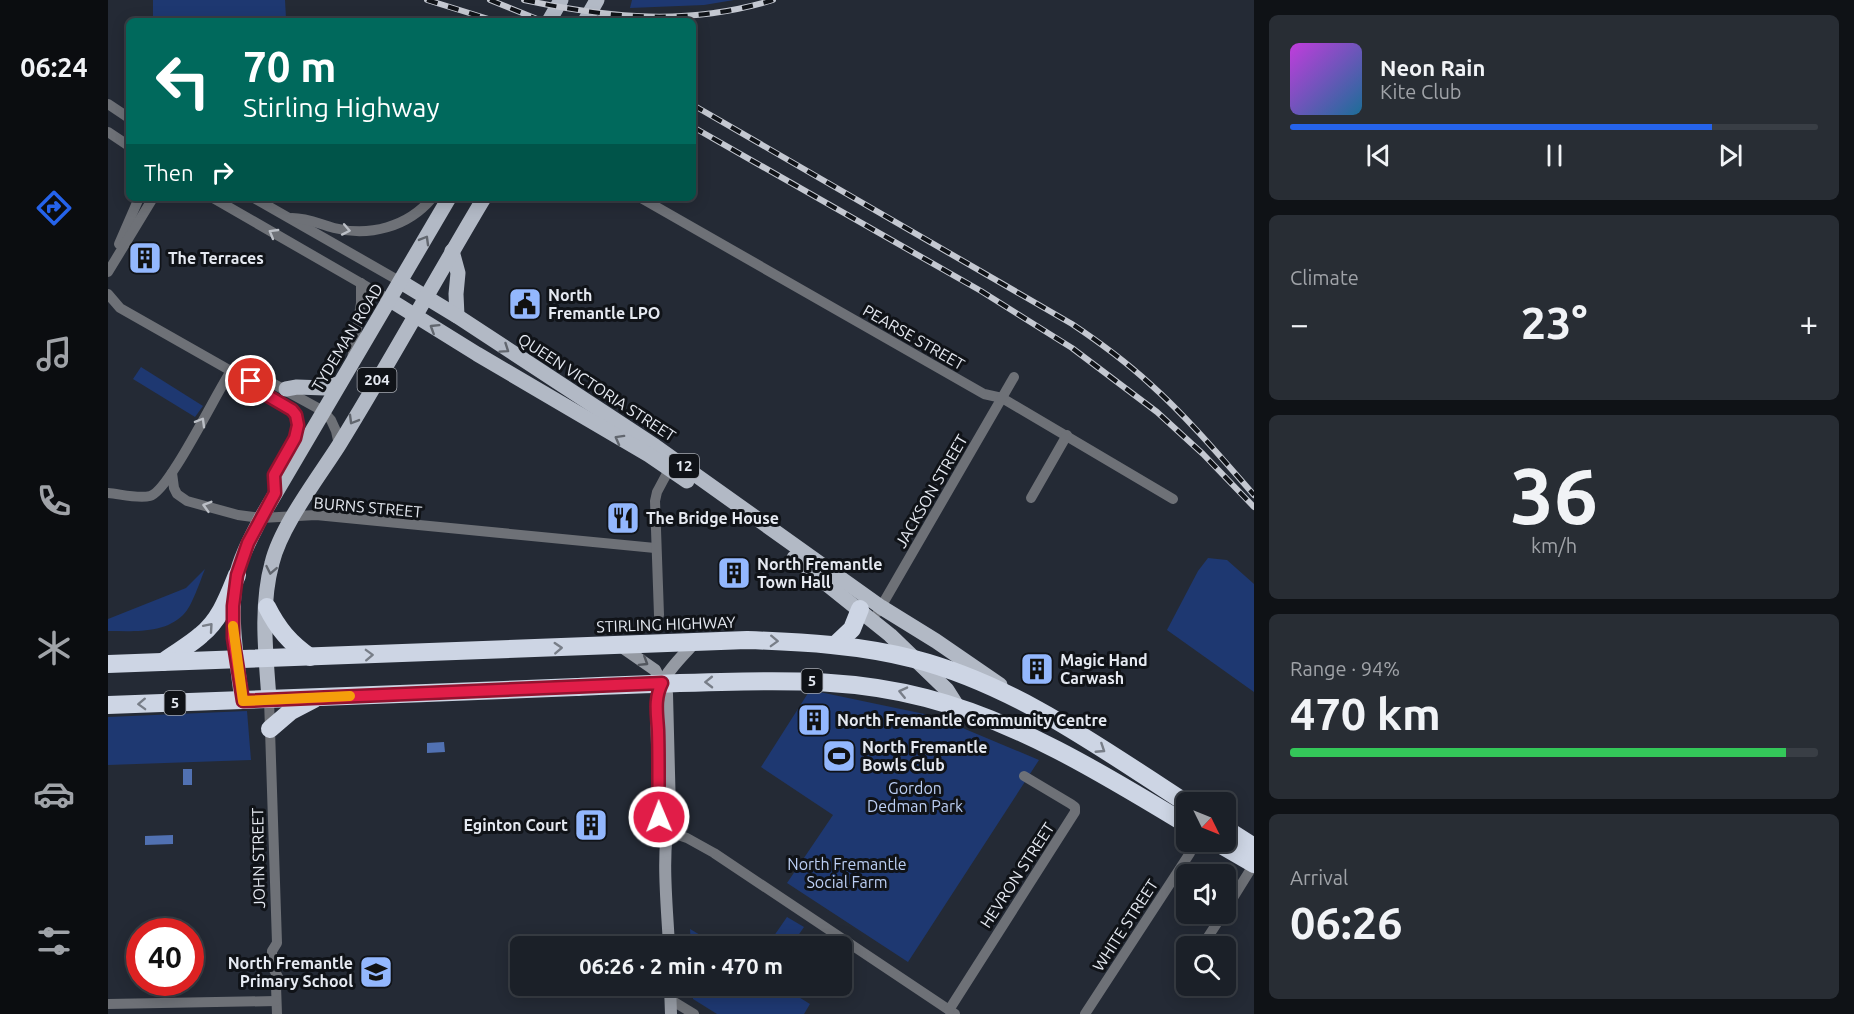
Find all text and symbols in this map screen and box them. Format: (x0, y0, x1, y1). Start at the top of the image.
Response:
icon: left (144, 42, 222, 120)
text: 70 m (243, 43, 337, 90)
text: 06:24 (20, 52, 88, 82)
text: Neon Rain (1380, 55, 1485, 80)
text: Kite Club (1380, 80, 1462, 103)
text: Stirling Highway (243, 92, 439, 122)
icon: previous (1362, 139, 1395, 172)
icon: pause (1538, 139, 1571, 172)
icon: next (1714, 139, 1747, 172)
icon: right (206, 156, 239, 189)
text: Then (144, 160, 194, 185)
icon: directions (33, 187, 75, 229)
one-way arrow (340, 223, 350, 236)
one-way arrow (269, 229, 279, 240)
one-way arrow (418, 236, 429, 246)
building icon: The Terraces (127, 240, 163, 276)
place label: The Terraces (168, 249, 264, 267)
text: Climate (1290, 266, 1359, 289)
street label: TYDEMAN ROAD (308, 280, 386, 394)
public building icon: North Fremantle LPO (507, 286, 543, 322)
place label: North Fremantle LPO (548, 286, 660, 322)
text: 23° (1521, 297, 1587, 348)
street label: PEARSE STREET (860, 301, 968, 373)
text: − (1290, 305, 1309, 342)
text: + (1799, 305, 1818, 342)
one-way arrow (430, 323, 440, 335)
street label: QUEEN VICTORIA STREET (515, 329, 679, 445)
icon: music (33, 333, 75, 375)
one-way arrow (499, 341, 510, 352)
pin (225, 355, 276, 406)
icon: arrive (234, 364, 267, 397)
road number: 204 (358, 368, 396, 392)
one-way arrow (349, 414, 361, 424)
one-way arrow (193, 418, 205, 428)
street label: JACKSON STREET (891, 431, 971, 551)
one-way arrow (615, 435, 625, 446)
text: 36 (1510, 451, 1598, 539)
road number: 12 (669, 454, 699, 478)
icon: phone (33, 480, 75, 522)
street label: BURNS STREET (313, 493, 423, 521)
restaurant icon: The Bridge House (605, 500, 641, 536)
one-way arrow (202, 501, 212, 514)
place label: The Bridge House (646, 509, 779, 527)
text: km/h (1531, 534, 1577, 557)
building icon: North Fremantle Town Hall (716, 555, 752, 591)
place label: North Fremantle Town Hall (757, 555, 882, 591)
one-way arrow (265, 565, 278, 575)
street label: STIRLING HIGHWAY (596, 613, 737, 635)
one-way arrow (202, 623, 213, 634)
icon: climate (33, 627, 75, 669)
one-way arrow (770, 635, 779, 647)
one-way arrow (554, 641, 563, 654)
one-way arrow (364, 649, 373, 662)
building icon: Magic Hand Carwash (1019, 651, 1055, 687)
place label: Magic Hand Carwash (1060, 651, 1148, 687)
one-way arrow (637, 654, 648, 665)
text: Range · 94% (1290, 657, 1400, 680)
road number: 5 (802, 669, 822, 693)
one-way arrow (705, 676, 714, 688)
one-way arrow (899, 687, 909, 700)
text: 470 km (1290, 688, 1441, 739)
road number: 5 (164, 691, 186, 715)
one-way arrow (138, 698, 147, 711)
building icon: North Fremantle Community Centre (796, 702, 832, 738)
place label: North Fremantle Community Centre (837, 711, 1107, 729)
sports icon: North Fremantle Bowls Club (821, 738, 857, 774)
place label: North Fremantle Bowls Club (862, 738, 987, 774)
one-way arrow (1095, 741, 1106, 752)
icon: car (33, 773, 75, 815)
park label: Gordon Dedman Park (867, 779, 963, 815)
position arrow (627, 785, 691, 849)
north arrow (1176, 792, 1236, 852)
map controls (1176, 792, 1236, 996)
street label: JOHN STREET (248, 807, 268, 908)
building icon: Eginton Court (573, 807, 609, 843)
place label: Eginton Court (463, 816, 568, 834)
street label: HEVRON STREET (976, 819, 1058, 931)
park label: North Fremantle Social Farm (787, 855, 907, 891)
button: sound (1176, 864, 1236, 924)
text: Arrival (1290, 866, 1348, 889)
street label: WHITE STREET (1089, 876, 1161, 974)
text: 06:26 (1290, 897, 1403, 948)
speed limit sign: 40 (126, 918, 204, 996)
icon: filters (33, 920, 75, 962)
button: search (1176, 936, 1236, 996)
text: 06:26 · 2 min · 470 m (579, 953, 783, 978)
place label: North Fremantle Primary School (228, 954, 353, 990)
school or university icon: North Fremantle Primary School (358, 954, 394, 990)

